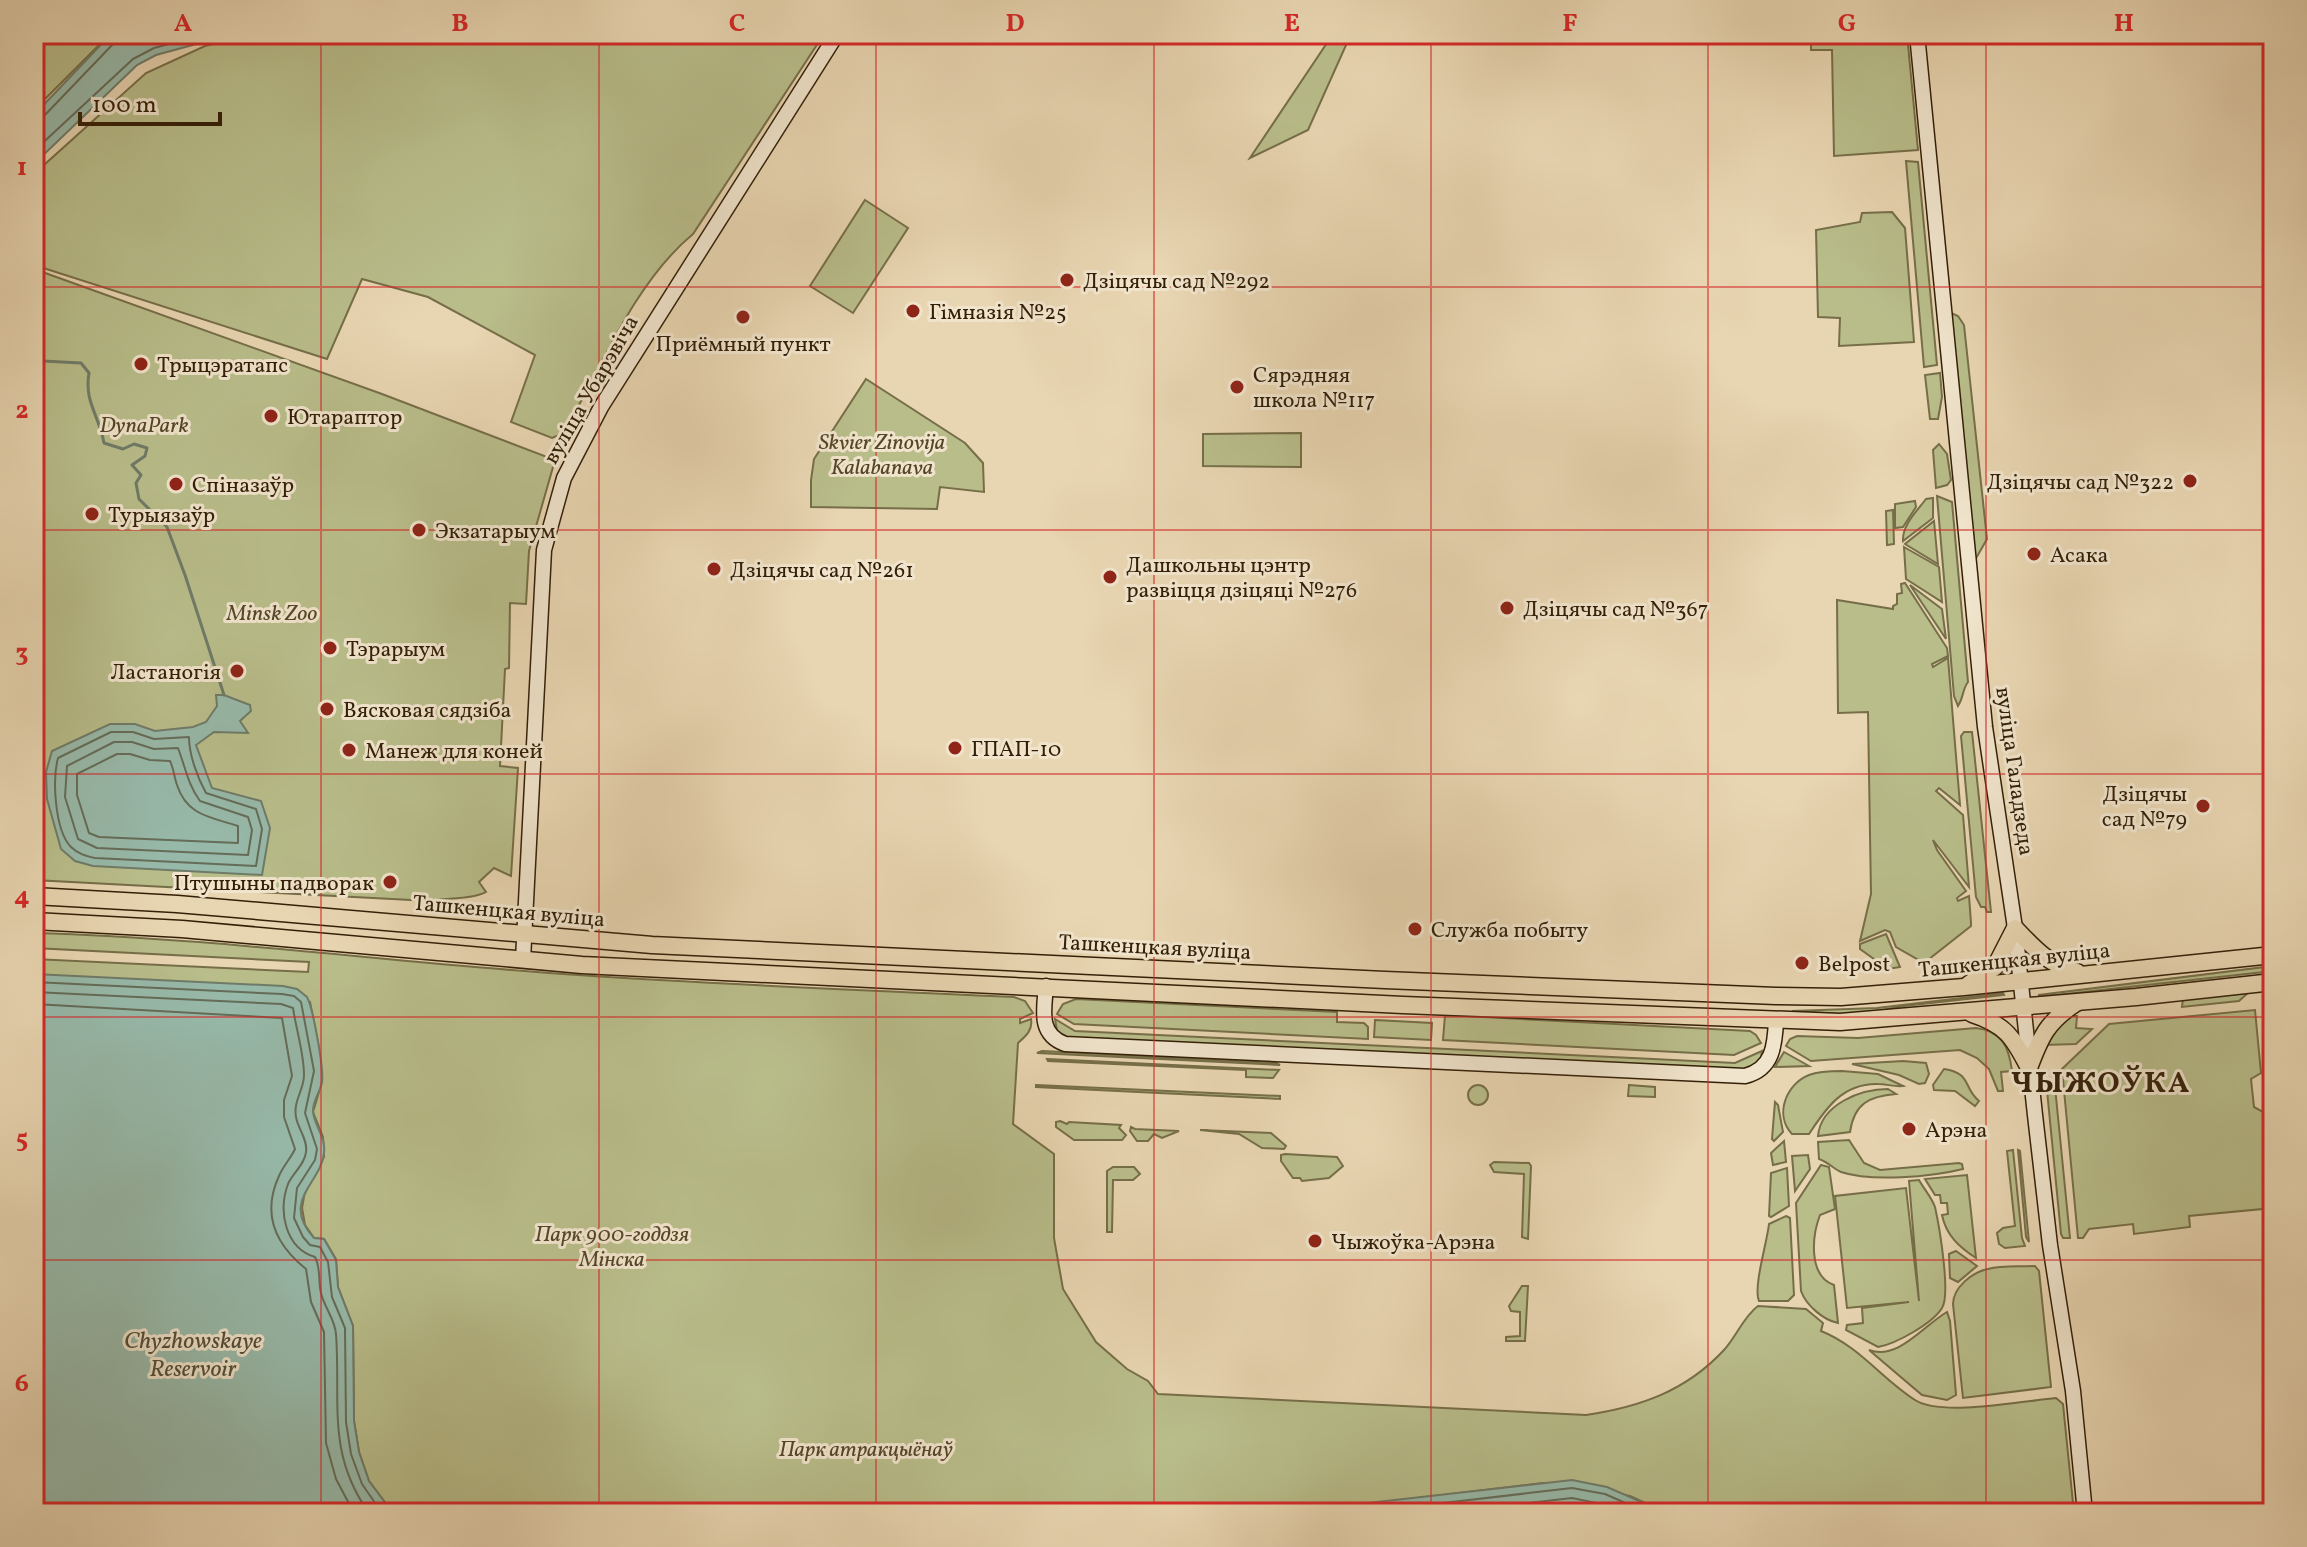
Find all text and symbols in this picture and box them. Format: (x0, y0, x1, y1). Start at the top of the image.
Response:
text: A (174, 6, 193, 42)
text: B (451, 6, 469, 42)
text: C (729, 6, 745, 42)
text: D (1005, 6, 1025, 42)
text: E (1284, 6, 1300, 42)
text: F (1562, 6, 1578, 42)
text: G (1838, 6, 1856, 42)
text: H (2114, 6, 2134, 42)
scale bar (80, 76, 220, 126)
text: 100 m (92, 89, 157, 123)
text: 1 (17, 150, 27, 186)
place label: Дзіцячы сад №292 (1083, 267, 1270, 298)
marker: Дзіцячы сад №292 (1058, 271, 1076, 289)
place label: Гімназія №25 (929, 298, 1067, 329)
marker: Гімназія №25 (904, 302, 922, 320)
marker: Приёмный пункт (734, 308, 752, 326)
street label: вуліца Убарэвіча (537, 310, 647, 471)
place label: Приёмный пункт (655, 330, 831, 361)
place label: Трыцэратапс (157, 351, 288, 382)
marker: Трыцэратапс (132, 355, 150, 373)
place label: Сярэдняя школа №117 (1253, 361, 1375, 417)
marker: Сярэдняя школа №117 (1228, 378, 1246, 396)
text: 2 (15, 393, 29, 429)
place label: Ютараптор (287, 403, 402, 434)
marker: Ютараптор (262, 407, 280, 425)
park label: DynaPark (99, 411, 189, 442)
park label: Skvier Zinovija Kalabanava (819, 428, 945, 484)
place label: Дзіцячы сад №322 (1987, 468, 2174, 499)
place label: Спіназаўр (192, 471, 294, 502)
marker: Дзіцячы сад №322 (2181, 472, 2199, 490)
marker: Спіназаўр (167, 475, 185, 493)
place label: Турыязаўр (108, 501, 215, 532)
marker: Турыязаўр (83, 505, 101, 523)
place label: Экзатарыум (435, 517, 556, 548)
marker: Экзатарыум (410, 521, 428, 539)
place label: Асака (2050, 541, 2109, 572)
marker: Асака (2025, 545, 2043, 563)
place label: Дашкольны цэнтр развіцця дзіцяці №276 (1126, 551, 1357, 607)
place label: Дзіцячы сад №261 (730, 556, 914, 587)
marker: Дзіцячы сад №261 (705, 560, 723, 578)
marker: Дашкольны цэнтр развіцця дзіцяці №276 (1101, 568, 1119, 586)
place label: Дзіцячы сад №367 (1523, 595, 1708, 626)
park label: Minsk Zoo (226, 599, 317, 630)
marker: Дзіцячы сад №367 (1498, 599, 1516, 617)
place label: Тэрарыум (346, 635, 445, 666)
text: 3 (15, 636, 29, 672)
marker: Тэрарыум (321, 639, 339, 657)
place label: Ластаногія (110, 658, 221, 689)
marker: Ластаногія (228, 662, 246, 680)
street label: вуліца Галадзеда (1986, 685, 2041, 858)
place label: Вясковая сядзіба (343, 696, 512, 727)
marker: Вясковая сядзіба (318, 700, 336, 718)
place label: ГПАП-10 (971, 735, 1061, 766)
place label: Манеж для коней (365, 737, 543, 768)
marker: ГПАП-10 (946, 739, 964, 757)
marker: Манеж для коней (340, 741, 358, 759)
place label: Дзіцячы сад №79 (2102, 780, 2187, 836)
marker: Дзіцячы сад №79 (2194, 797, 2212, 815)
place label: Птушыны падворак (174, 869, 374, 900)
marker: Птушыны падворак (381, 873, 399, 891)
text: 4 (14, 879, 30, 915)
street label: Ташкенцкая вуліца (411, 889, 606, 936)
place label: Служба побыту (1431, 916, 1588, 947)
marker: Служба побыту (1406, 920, 1424, 938)
street label: Ташкенцкая вуліца (1058, 928, 1252, 969)
street label: Ташкенцкая вуліца (1917, 936, 2112, 987)
place label: Belpost (1818, 950, 1890, 981)
marker: Belpost (1793, 954, 1811, 972)
district label: ЧЫЖОЎКА (2011, 1063, 2191, 1105)
place label: Арэна (1925, 1116, 1988, 1147)
marker: Арэна (1900, 1120, 1918, 1138)
text: 5 (16, 1122, 28, 1158)
park label: Парк 900-годдзя Мінска (535, 1220, 689, 1276)
place label: Чыжоўка-Арэна (1331, 1228, 1496, 1259)
marker: Чыжоўка-Арэна (1306, 1232, 1324, 1250)
water label: Chyzhowskaye Reservoir (124, 1325, 262, 1387)
text: 6 (15, 1366, 29, 1402)
park label: Парк атракцыёнаў (779, 1435, 953, 1466)

